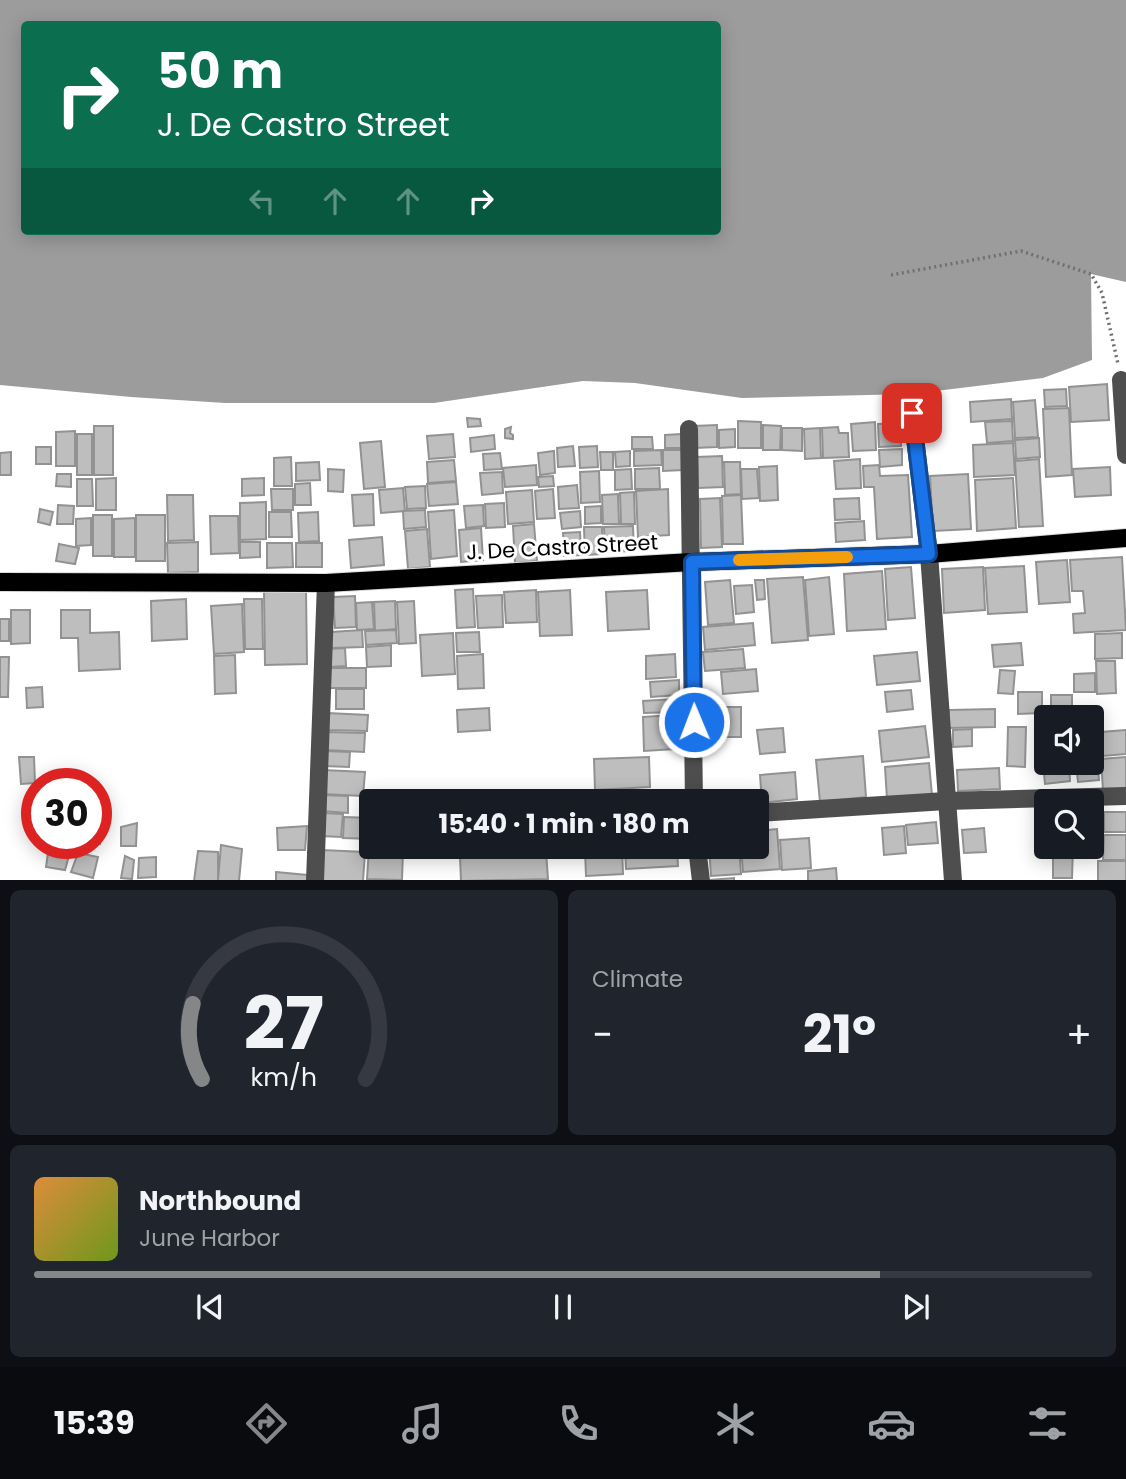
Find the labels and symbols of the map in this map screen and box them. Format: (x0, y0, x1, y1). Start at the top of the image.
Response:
pin (882, 383, 942, 443)
street label: J. De Castro Street (465, 527, 659, 567)
position arrow (657, 685, 731, 759)
speed limit sign: 30 (21, 768, 112, 859)

